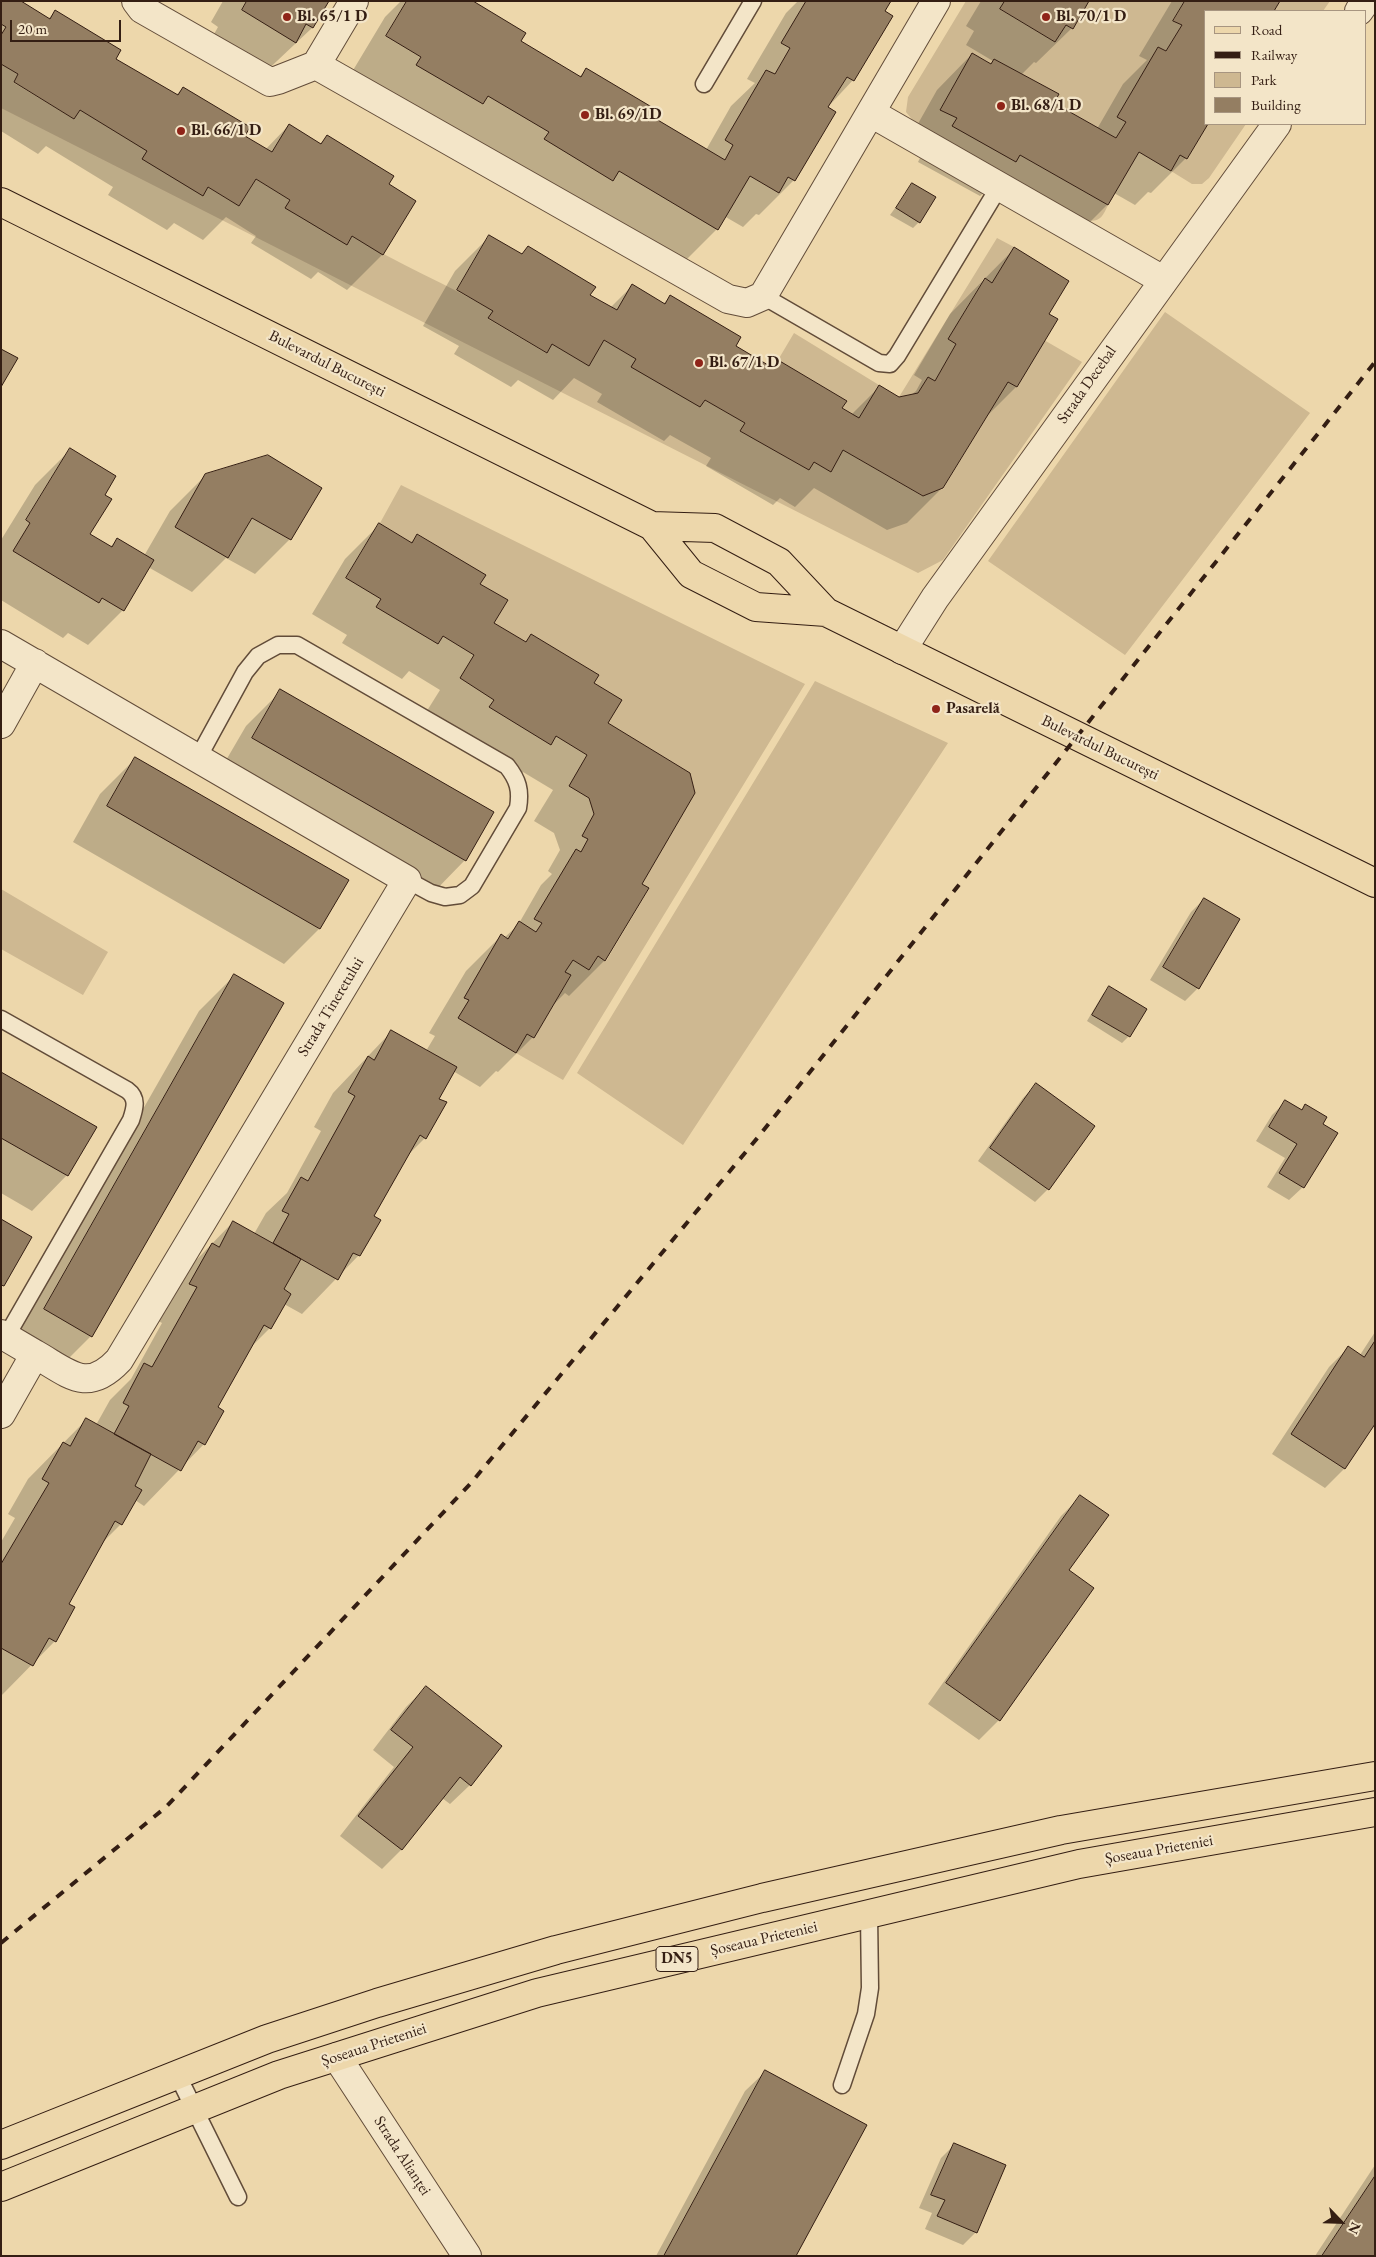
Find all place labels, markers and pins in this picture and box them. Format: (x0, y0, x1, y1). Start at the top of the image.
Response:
place label: Bl. 65/1 D (297, 7, 367, 27)
place label: Bl. 70/1 D (1056, 7, 1126, 27)
marker: Bl. 65/1 D (281, 11, 293, 23)
marker: Bl. 70/1 D (1040, 11, 1052, 23)
place label: Bl. 68/1 D (1011, 96, 1081, 116)
marker: Bl. 68/1 D (995, 100, 1007, 112)
place label: Bl. 69/1D (595, 105, 661, 125)
marker: Bl. 69/1D (579, 109, 591, 121)
place label: Bl. 66/1 D (191, 121, 261, 141)
marker: Bl. 66/1 D (175, 125, 187, 137)
place label: Bl. 67/1 D (709, 353, 779, 373)
marker: Bl. 67/1 D (693, 357, 705, 369)
place label: Pasarelă (946, 699, 1000, 719)
marker: Pasarelă (930, 703, 942, 715)

